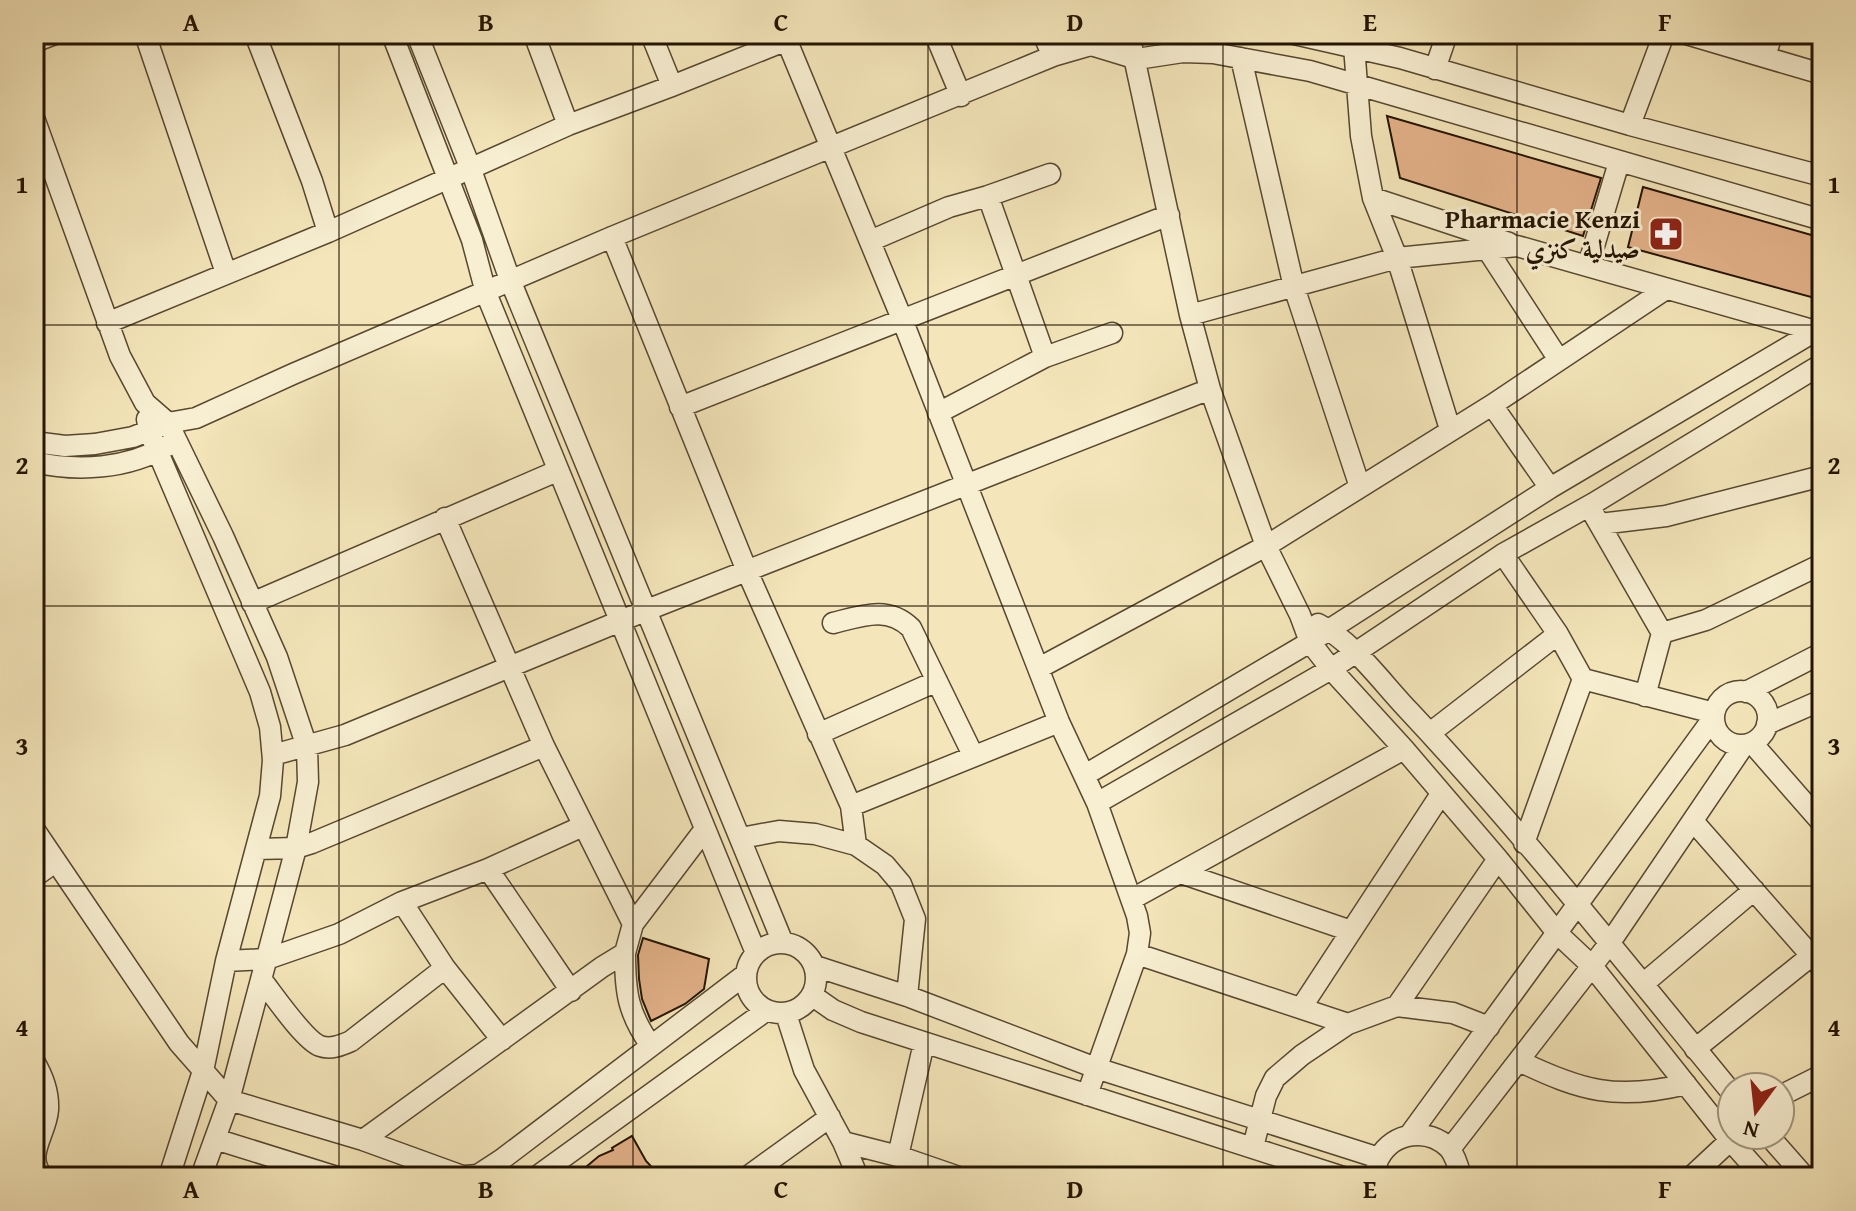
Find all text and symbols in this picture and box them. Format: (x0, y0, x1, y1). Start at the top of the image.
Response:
text: A (183, 2, 200, 41)
text: B (478, 2, 494, 41)
text: C (774, 2, 788, 41)
text: D (1067, 2, 1083, 41)
text: E (1363, 2, 1377, 41)
text: F (1658, 2, 1672, 41)
text: 1 (15, 164, 29, 203)
text: 1 (1827, 164, 1841, 203)
place label: Pharmacie Kenzi صيدلية كنزي (1445, 199, 1640, 271)
pharmacy icon: Pharmacie Kenzi صيدلية كنزي (1647, 215, 1685, 253)
text: 2 (15, 445, 29, 484)
text: 2 (1827, 445, 1841, 484)
text: 3 (15, 726, 29, 765)
text: 3 (1827, 726, 1841, 765)
text: 4 (15, 1007, 29, 1046)
text: 4 (1827, 1007, 1841, 1046)
north arrow (1716, 1071, 1796, 1151)
text: N (1739, 1113, 1762, 1148)
text: A (183, 1169, 200, 1208)
text: B (478, 1169, 494, 1208)
text: C (774, 1169, 788, 1208)
text: D (1067, 1169, 1083, 1208)
text: E (1363, 1169, 1377, 1208)
text: F (1658, 1169, 1672, 1208)

